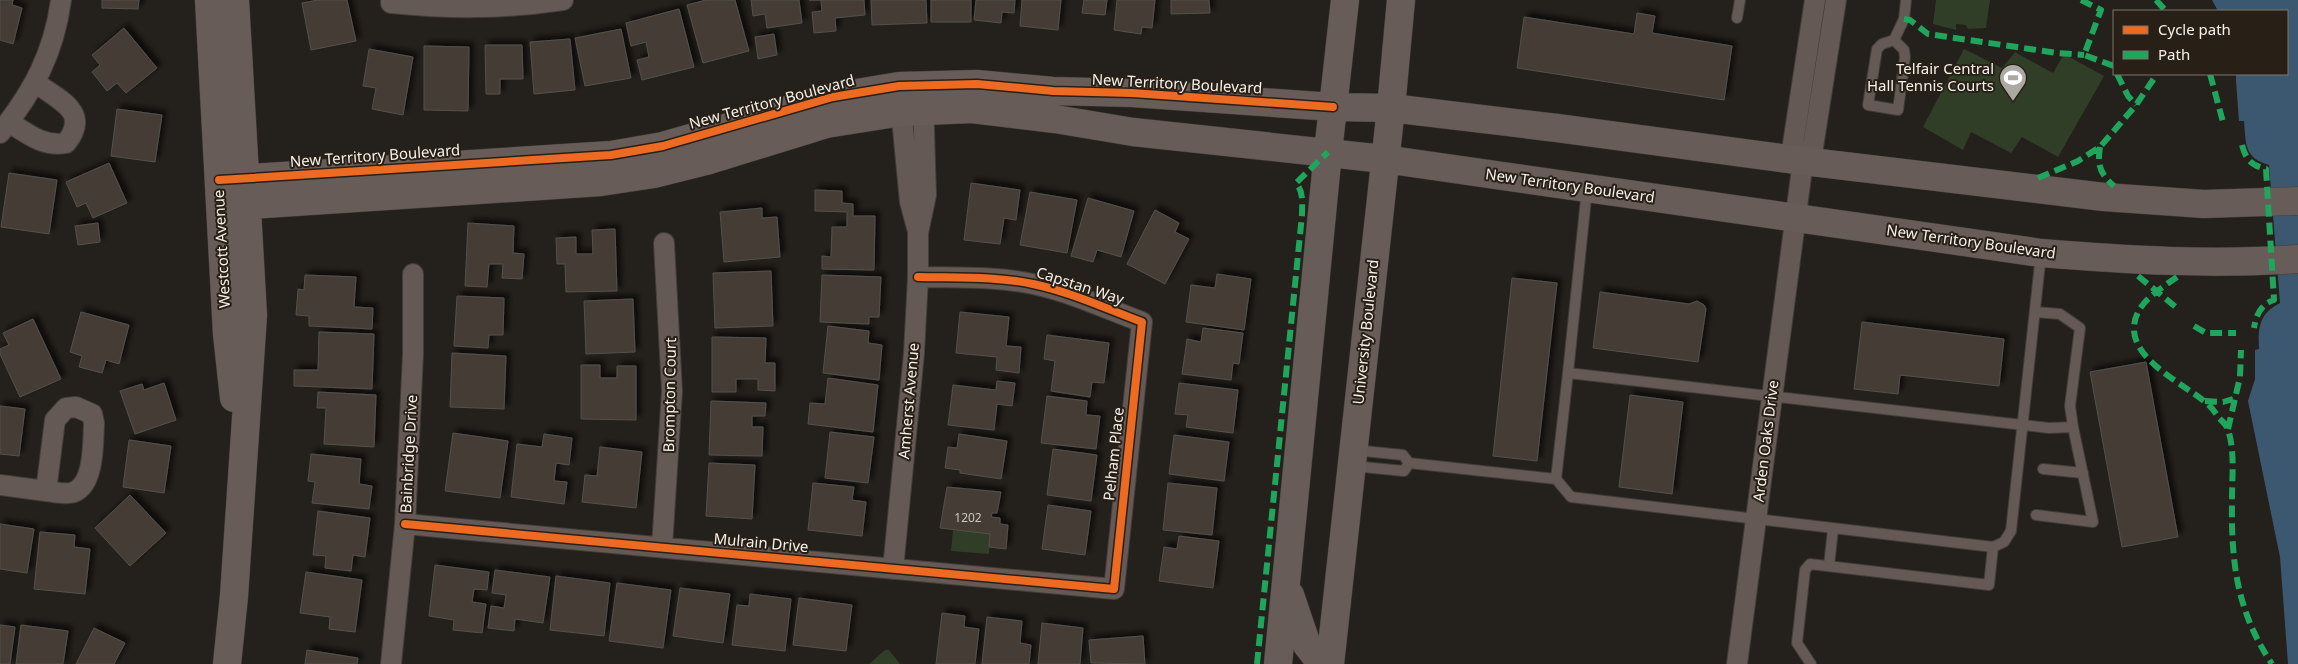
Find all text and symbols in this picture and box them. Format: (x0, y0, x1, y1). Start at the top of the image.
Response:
legend (2113, 10, 2288, 75)
text: Cycle path (2158, 19, 2231, 39)
text: Path (2158, 44, 2190, 64)
place label: Telfair Central Hall Tennis Courts (1867, 58, 1994, 95)
sports icon: Telfair Central Hall Tennis Courts (1998, 63, 2028, 102)
street label: New Territory Boulevard (687, 69, 857, 133)
street label: New Territory Boulevard (1091, 69, 1263, 97)
street label: New Territory Boulevard (289, 139, 461, 171)
street label: New Territory Boulevard (1484, 163, 1656, 207)
street label: Westcott Avenue (208, 189, 234, 309)
street label: New Territory Boulevard (1885, 219, 2057, 263)
street label: University Boulevard (1347, 258, 1383, 405)
street label: Capstan Way (1034, 261, 1127, 309)
street label: Brompton Court (658, 337, 680, 453)
street label: Amherst Avenue (893, 342, 923, 460)
street label: Arden Oaks Drive (1748, 379, 1782, 503)
street label: Bainbridge Drive (395, 394, 421, 514)
street label: Pelham Place (1098, 406, 1128, 502)
house number: 1202 (954, 509, 982, 526)
street label: Mulrain Drive (713, 528, 809, 556)

